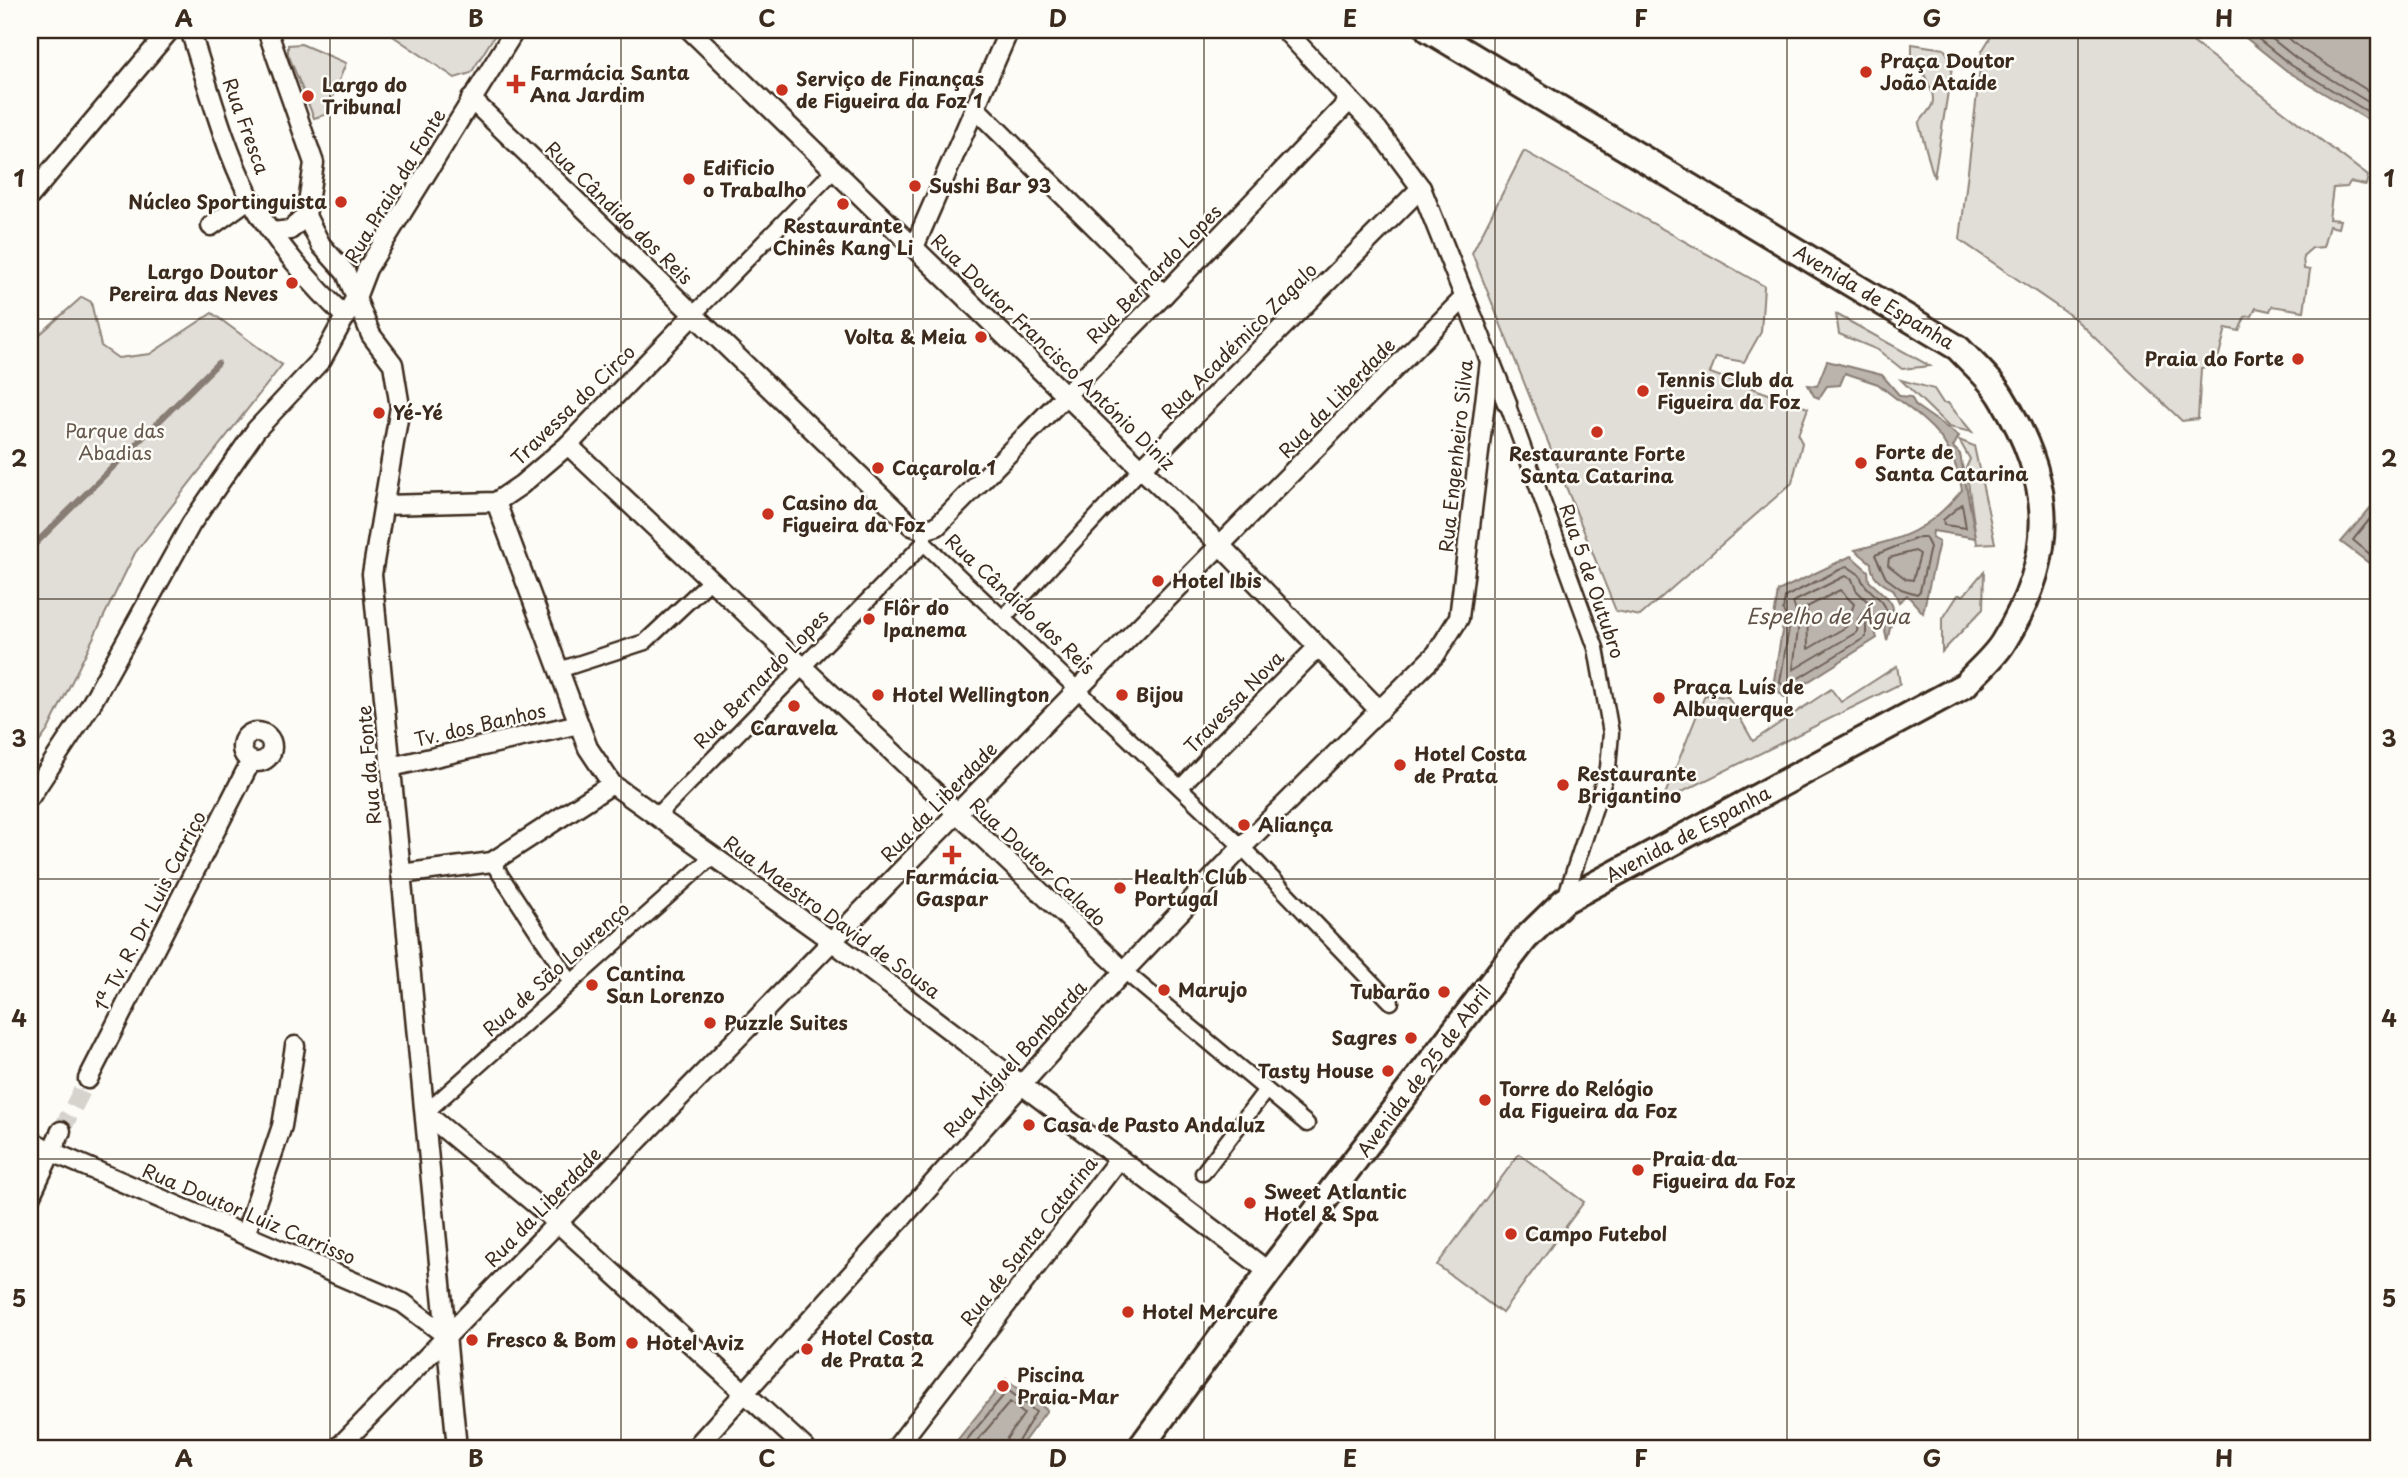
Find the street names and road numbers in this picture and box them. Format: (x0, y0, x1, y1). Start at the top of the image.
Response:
street label: Rua Fresca (217, 74, 277, 178)
street label: Rua Praia da Fonte (337, 103, 451, 268)
street label: Rua Cândido dos Reis (540, 134, 700, 290)
street label: Rua Bernardo Lopes (1079, 197, 1227, 349)
street label: Rua Doutor Francisco António Diniz (925, 227, 1182, 476)
street label: Avenida de Espanha (1789, 237, 1960, 355)
street label: Rua Académico Zagalo (1154, 256, 1323, 425)
street label: Rua da Liberdade (1271, 331, 1401, 464)
street label: Travessa do Circo (504, 338, 641, 471)
street label: Rua Engenheiro Silva (1431, 358, 1479, 554)
street label: Rua 5 de Outubro (1553, 500, 1633, 662)
street label: Rua Cândido dos Reis (940, 526, 1102, 680)
street label: Rua Bernardo Lopes (686, 602, 834, 754)
street label: Travessa Nova (1177, 644, 1290, 759)
street label: Tv. dos Banhos (411, 695, 548, 753)
street label: Rua da Fonte (349, 704, 387, 826)
street label: Rua da Liberdade (873, 735, 1003, 868)
street label: Avenida de Espanha (1600, 778, 1775, 888)
street label: Rua Doutor Calado (964, 790, 1113, 932)
street label: 1ª Tv. R. Dr. Luis Carriço (86, 806, 212, 1015)
street label: Rua Maestro David de Sousa (718, 828, 947, 1005)
street label: Rua de São Lourenço (476, 895, 635, 1042)
street label: Rua Miguel Bombarda (936, 974, 1093, 1143)
street label: Avenida de 25 de Abril (1349, 979, 1497, 1162)
street label: Rua da Liberdade (477, 1140, 607, 1273)
street label: Rua de Santa Catarina (953, 1150, 1103, 1331)
street label: Rua Doutor Luiz Carrisso (139, 1155, 360, 1271)

